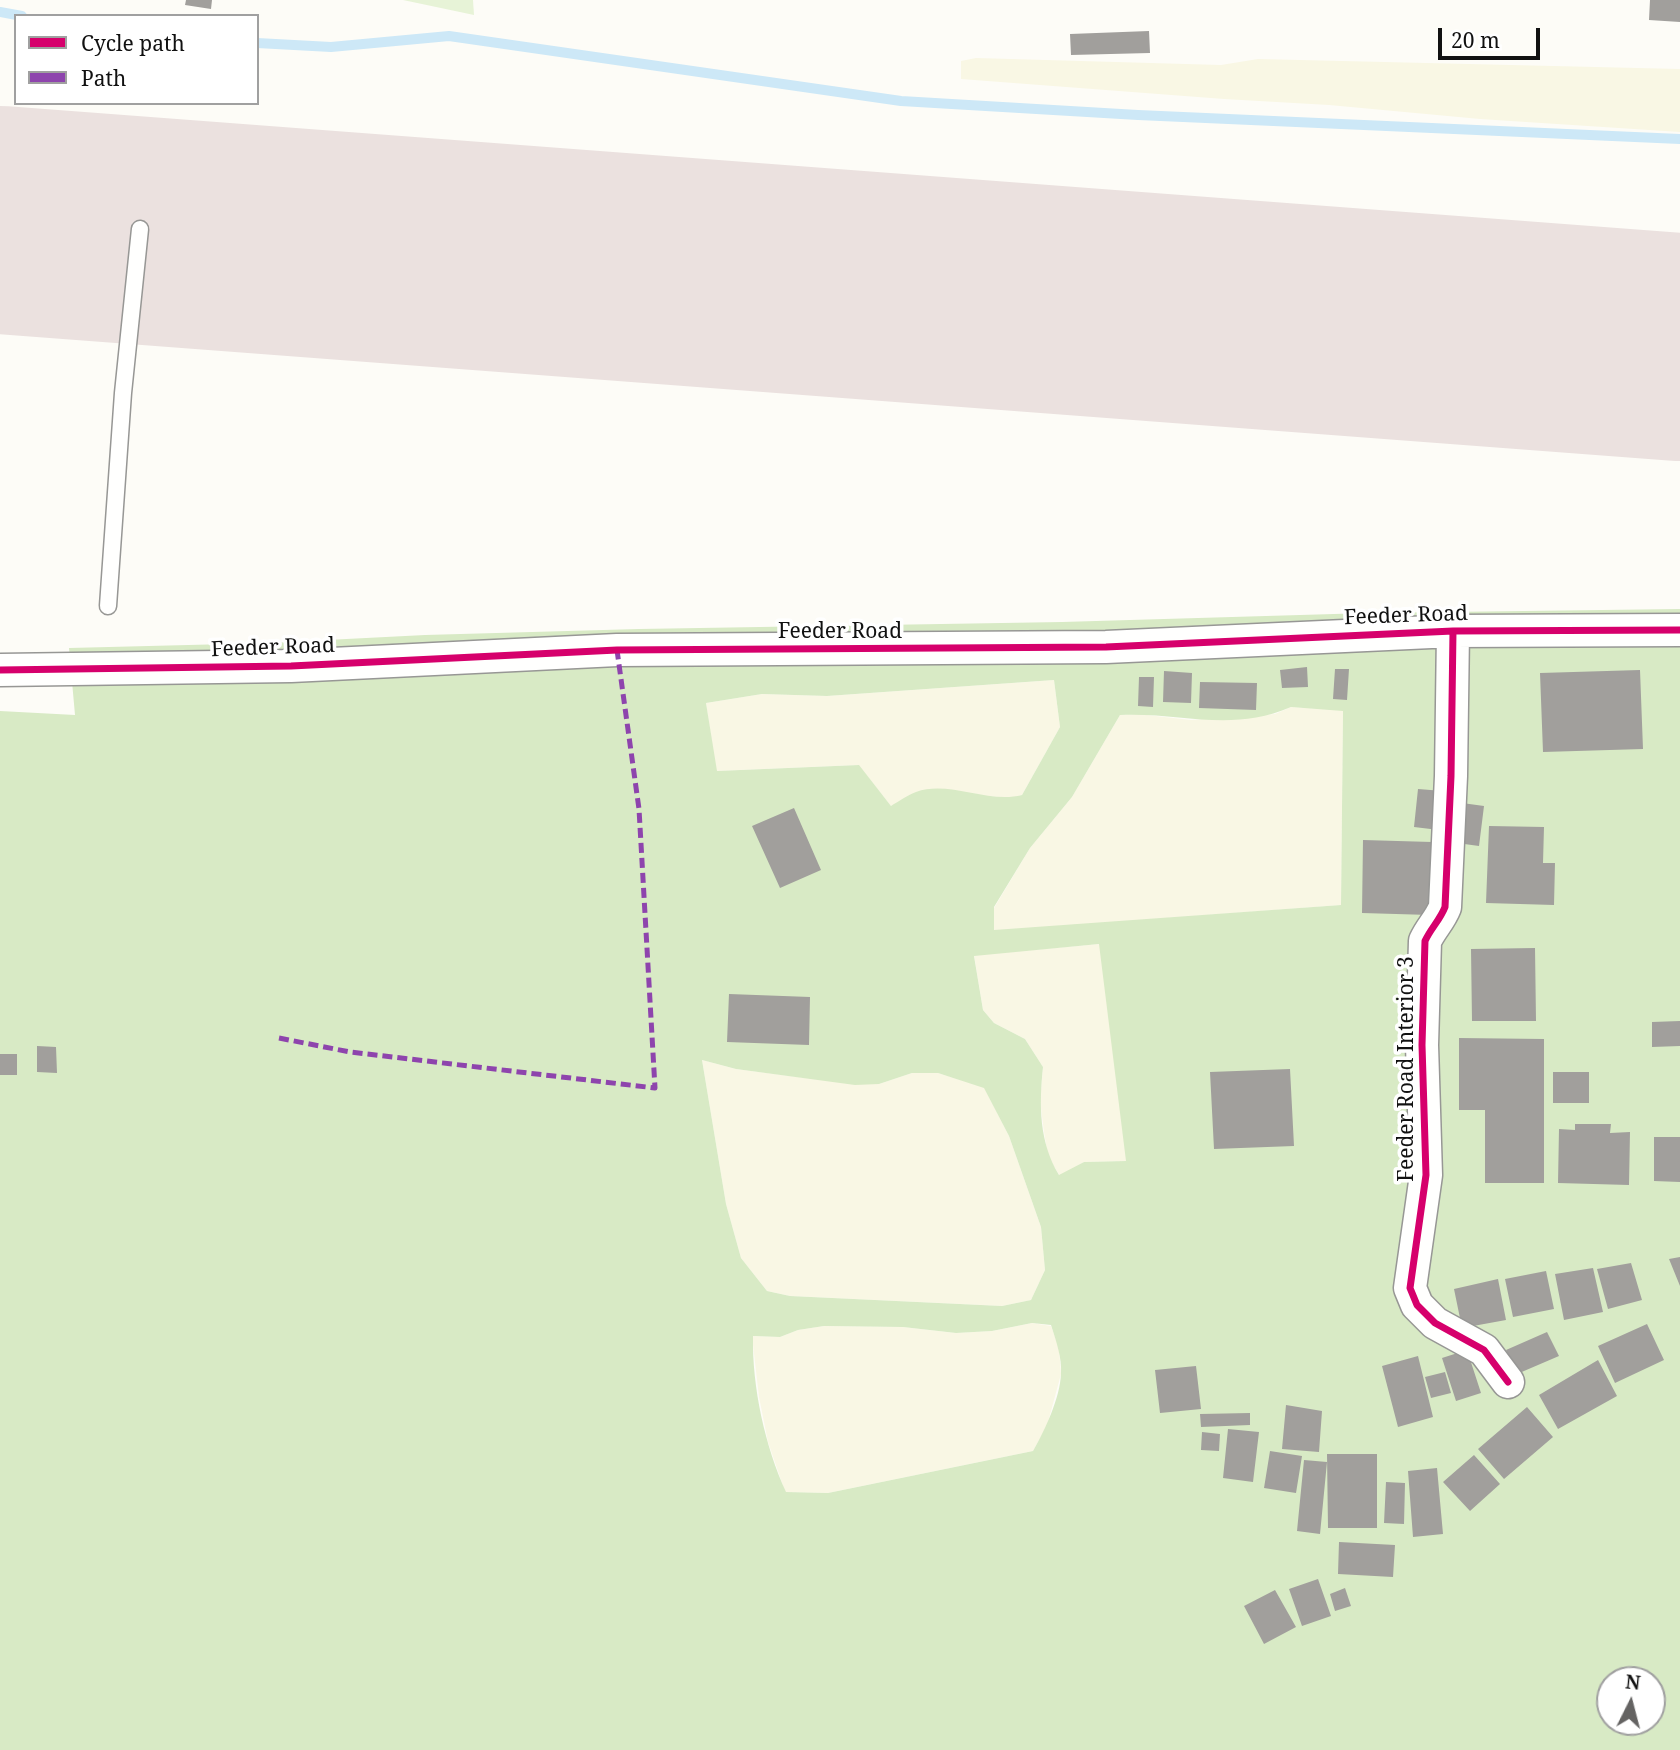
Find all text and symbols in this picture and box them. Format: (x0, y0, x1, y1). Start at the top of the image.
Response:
legend (14, 14, 259, 105)
scale bar (1442, 14, 1544, 58)
text: 20 m (1451, 26, 1500, 54)
text: Cycle path (81, 29, 185, 57)
text: Path (81, 64, 126, 92)
street label: Feeder Road (1344, 601, 1468, 631)
street label: Feeder Road (778, 619, 902, 645)
street label: Feeder Road (211, 633, 335, 663)
street label: Feeder Road Interior 3 (1394, 956, 1420, 1182)
north arrow (1596, 1666, 1666, 1736)
text: N (1624, 1668, 1642, 1696)

